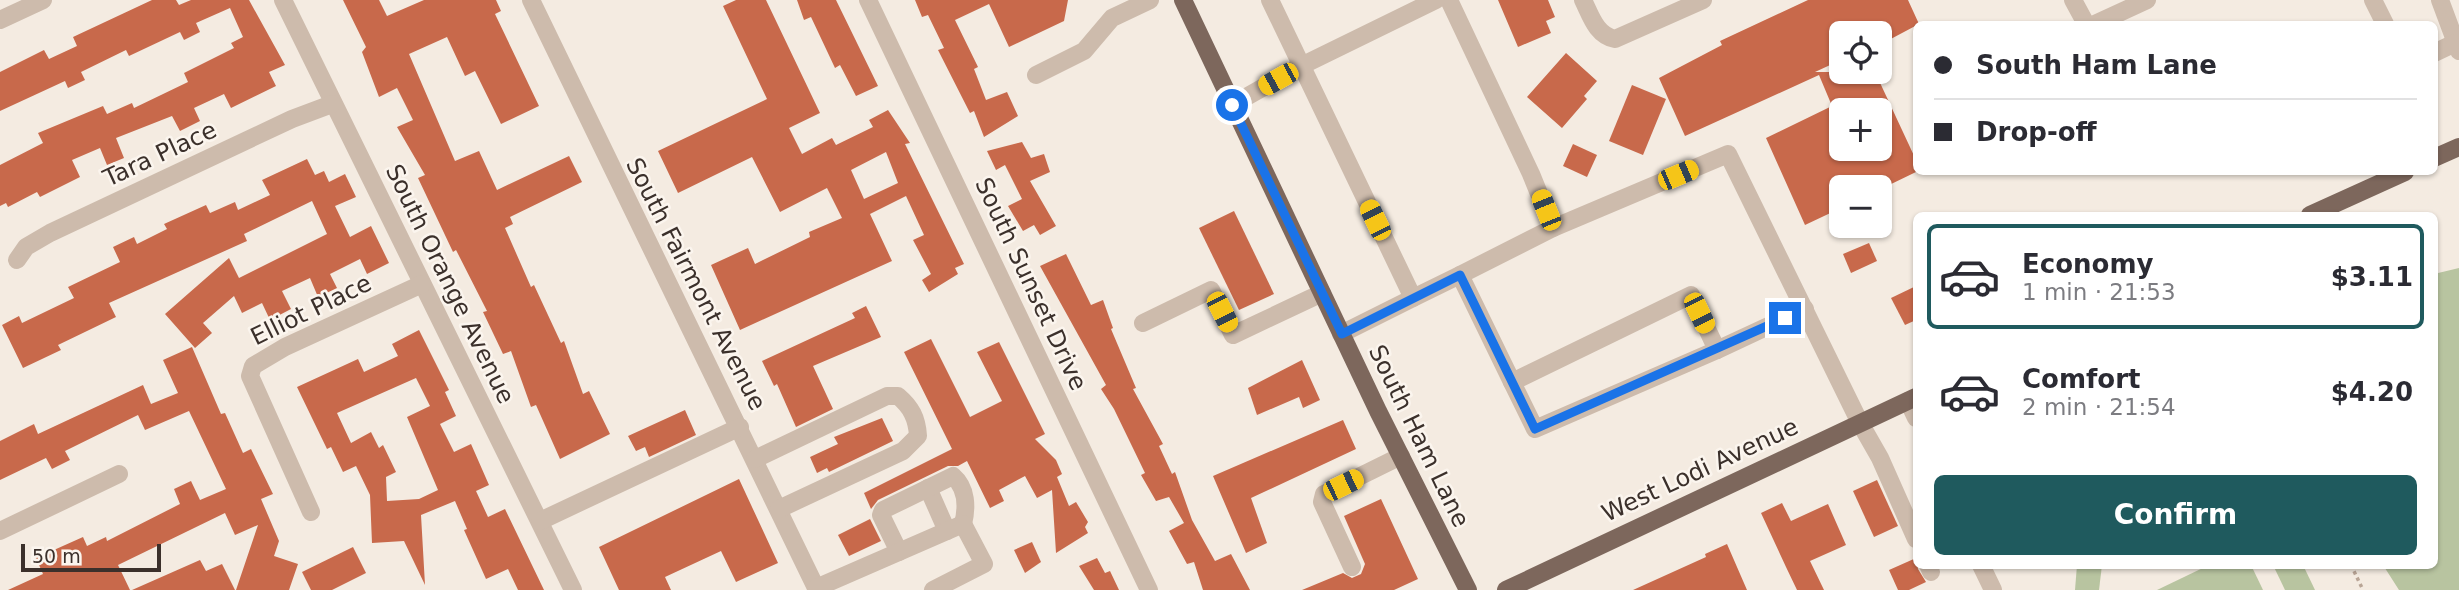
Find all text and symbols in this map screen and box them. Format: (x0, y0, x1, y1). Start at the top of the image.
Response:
map controls (1829, 21, 1892, 238)
button: locate (1829, 21, 1892, 84)
text: South Ham Lane (1976, 50, 2217, 80)
car (1255, 60, 1302, 98)
route start (1216, 89, 1248, 121)
button: + (1829, 98, 1892, 161)
street label: Tara Place (98, 116, 221, 193)
text: Drop-off (1976, 117, 2097, 147)
street label: South Fairmont Avenue (620, 153, 772, 415)
car (1655, 157, 1702, 193)
street label: South Orange Avenue (380, 160, 520, 408)
street label: South Sunset Drive (969, 173, 1093, 395)
button: − (1829, 175, 1892, 238)
car (1529, 187, 1564, 233)
car (1357, 197, 1394, 243)
icon: car (1938, 245, 2001, 308)
text: Economy (2022, 249, 2153, 279)
text: $3.11 (2331, 262, 2413, 292)
street label: Elliot Place (246, 269, 376, 351)
text: 1 min · 21:53 (2022, 279, 2176, 305)
car (1204, 289, 1241, 335)
car (1681, 290, 1718, 336)
route end (1769, 302, 1801, 334)
street label: South Ham Lane (1363, 340, 1475, 532)
icon: car (1938, 360, 2001, 423)
text: Comfort (2022, 364, 2140, 394)
text: $4.20 (2331, 377, 2413, 407)
text: 2 min · 21:54 (2022, 394, 2176, 420)
street label: West Lodi Avenue (1598, 412, 1802, 528)
car (1320, 466, 1367, 504)
button: Confirm (1934, 475, 2417, 555)
scale bar (21, 541, 161, 573)
text: 50 m (32, 545, 81, 567)

